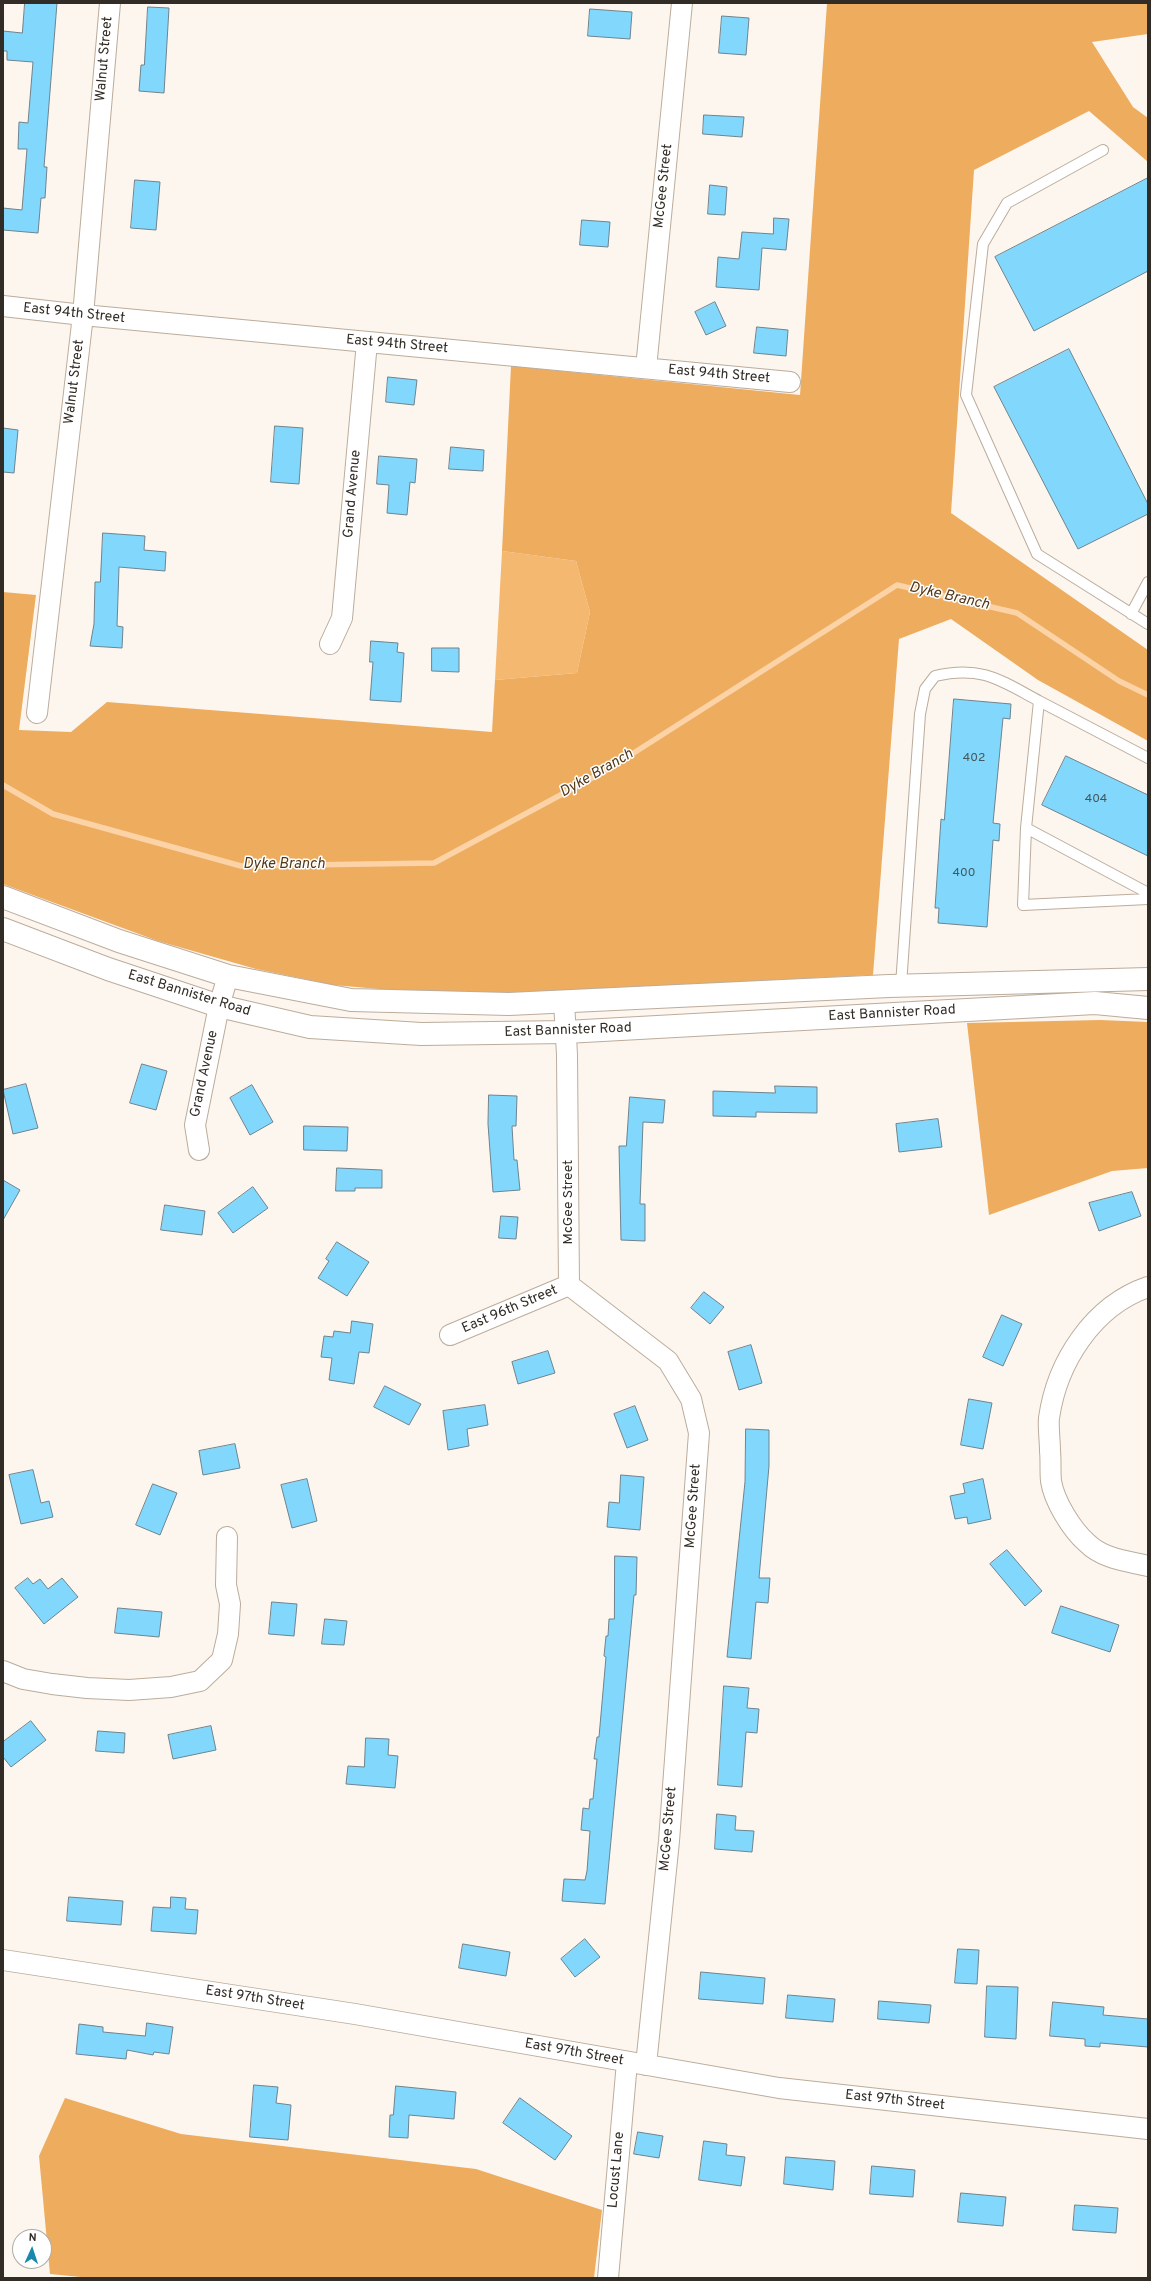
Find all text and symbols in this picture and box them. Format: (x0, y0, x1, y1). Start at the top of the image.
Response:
street label: Walnut Street (93, 16, 117, 102)
street label: McGee Street (651, 143, 677, 229)
street label: East 94th Street (22, 300, 126, 328)
street label: East 94th Street (345, 332, 449, 358)
street label: Walnut Street (61, 339, 89, 425)
street label: East 94th Street (667, 362, 771, 388)
street label: Grand Avenue (341, 449, 365, 539)
water label: Dyke Branch (907, 579, 991, 615)
water label: Dyke Branch (557, 746, 637, 802)
house number: 402 (963, 752, 985, 766)
house number: 404 (1085, 793, 1107, 807)
water label: Dyke Branch (243, 856, 325, 874)
house number: 400 (953, 867, 975, 881)
street label: East Bannister Road (126, 967, 252, 1021)
street label: East Bannister Road (828, 1002, 956, 1026)
street label: East Bannister Road (504, 1020, 632, 1042)
street label: Grand Avenue (188, 1029, 222, 1119)
street label: McGee Street (561, 1160, 577, 1244)
street label: East 96th Street (460, 1282, 560, 1338)
street label: McGee Street (683, 1463, 705, 1549)
street label: McGee Street (657, 1786, 681, 1872)
street label: East 97th Street (204, 1983, 306, 2015)
street label: East 97th Street (523, 2036, 625, 2070)
street label: East 97th Street (844, 2087, 946, 2115)
street label: Locust Lane (605, 2131, 629, 2209)
north arrow (12, 2229, 52, 2269)
text: N (28, 2231, 37, 2245)

